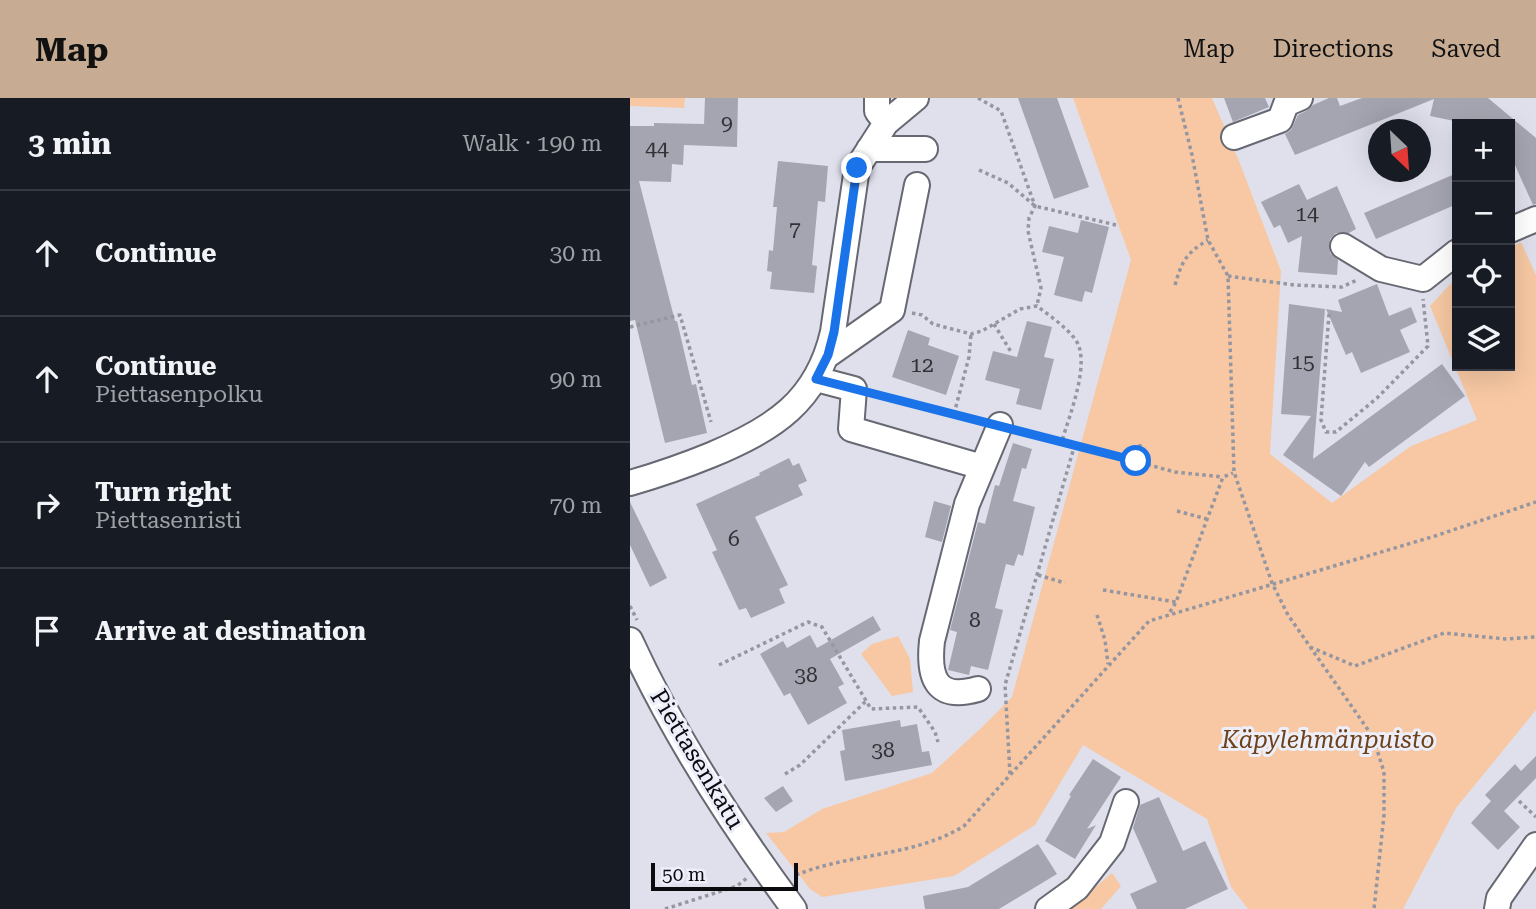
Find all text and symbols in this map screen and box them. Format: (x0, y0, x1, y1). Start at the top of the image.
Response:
text: Map (35, 30, 109, 69)
text: Map (1183, 35, 1235, 63)
text: Directions (1273, 35, 1393, 63)
text: Saved (1431, 35, 1501, 63)
house number: 9 (721, 111, 733, 135)
north arrow (1368, 119, 1431, 182)
map controls (1452, 119, 1515, 371)
button: + (1452, 119, 1515, 182)
text: 3 min (28, 126, 111, 161)
text: Walk · 190 m (463, 130, 602, 157)
house number: 44 (645, 137, 669, 161)
route end (841, 152, 872, 183)
button: − (1452, 182, 1515, 245)
house number: 14 (1295, 202, 1319, 226)
house number: 7 (789, 217, 801, 241)
icon: ahead (28, 234, 66, 272)
text: Continue (95, 238, 217, 268)
text: 30 m (549, 240, 602, 267)
button: locate (1452, 245, 1515, 308)
button: layers (1452, 308, 1515, 371)
house number: 15 (1291, 350, 1315, 374)
text: Continue (95, 351, 217, 381)
house number: 12 (910, 353, 934, 377)
icon: ahead (28, 360, 66, 398)
text: 90 m (549, 366, 602, 393)
text: Piettasenpolku (95, 381, 263, 408)
route start (1120, 445, 1151, 476)
text: Turn right (95, 477, 231, 507)
icon: right (28, 486, 66, 524)
text: 70 m (549, 492, 602, 519)
text: Piettasenristi (95, 507, 242, 534)
house number: 6 (728, 527, 740, 551)
house number: 8 (969, 608, 981, 632)
icon: arrive (28, 612, 66, 650)
text: Arrive at destination (95, 616, 366, 646)
house number: 38 (794, 663, 818, 687)
street label: Piettasenkatu (644, 684, 750, 834)
park label: Käpylehmänpuisto (1220, 726, 1435, 754)
house number: 38 (871, 738, 895, 762)
scale bar (651, 860, 798, 892)
text: 50 m (662, 863, 705, 886)

